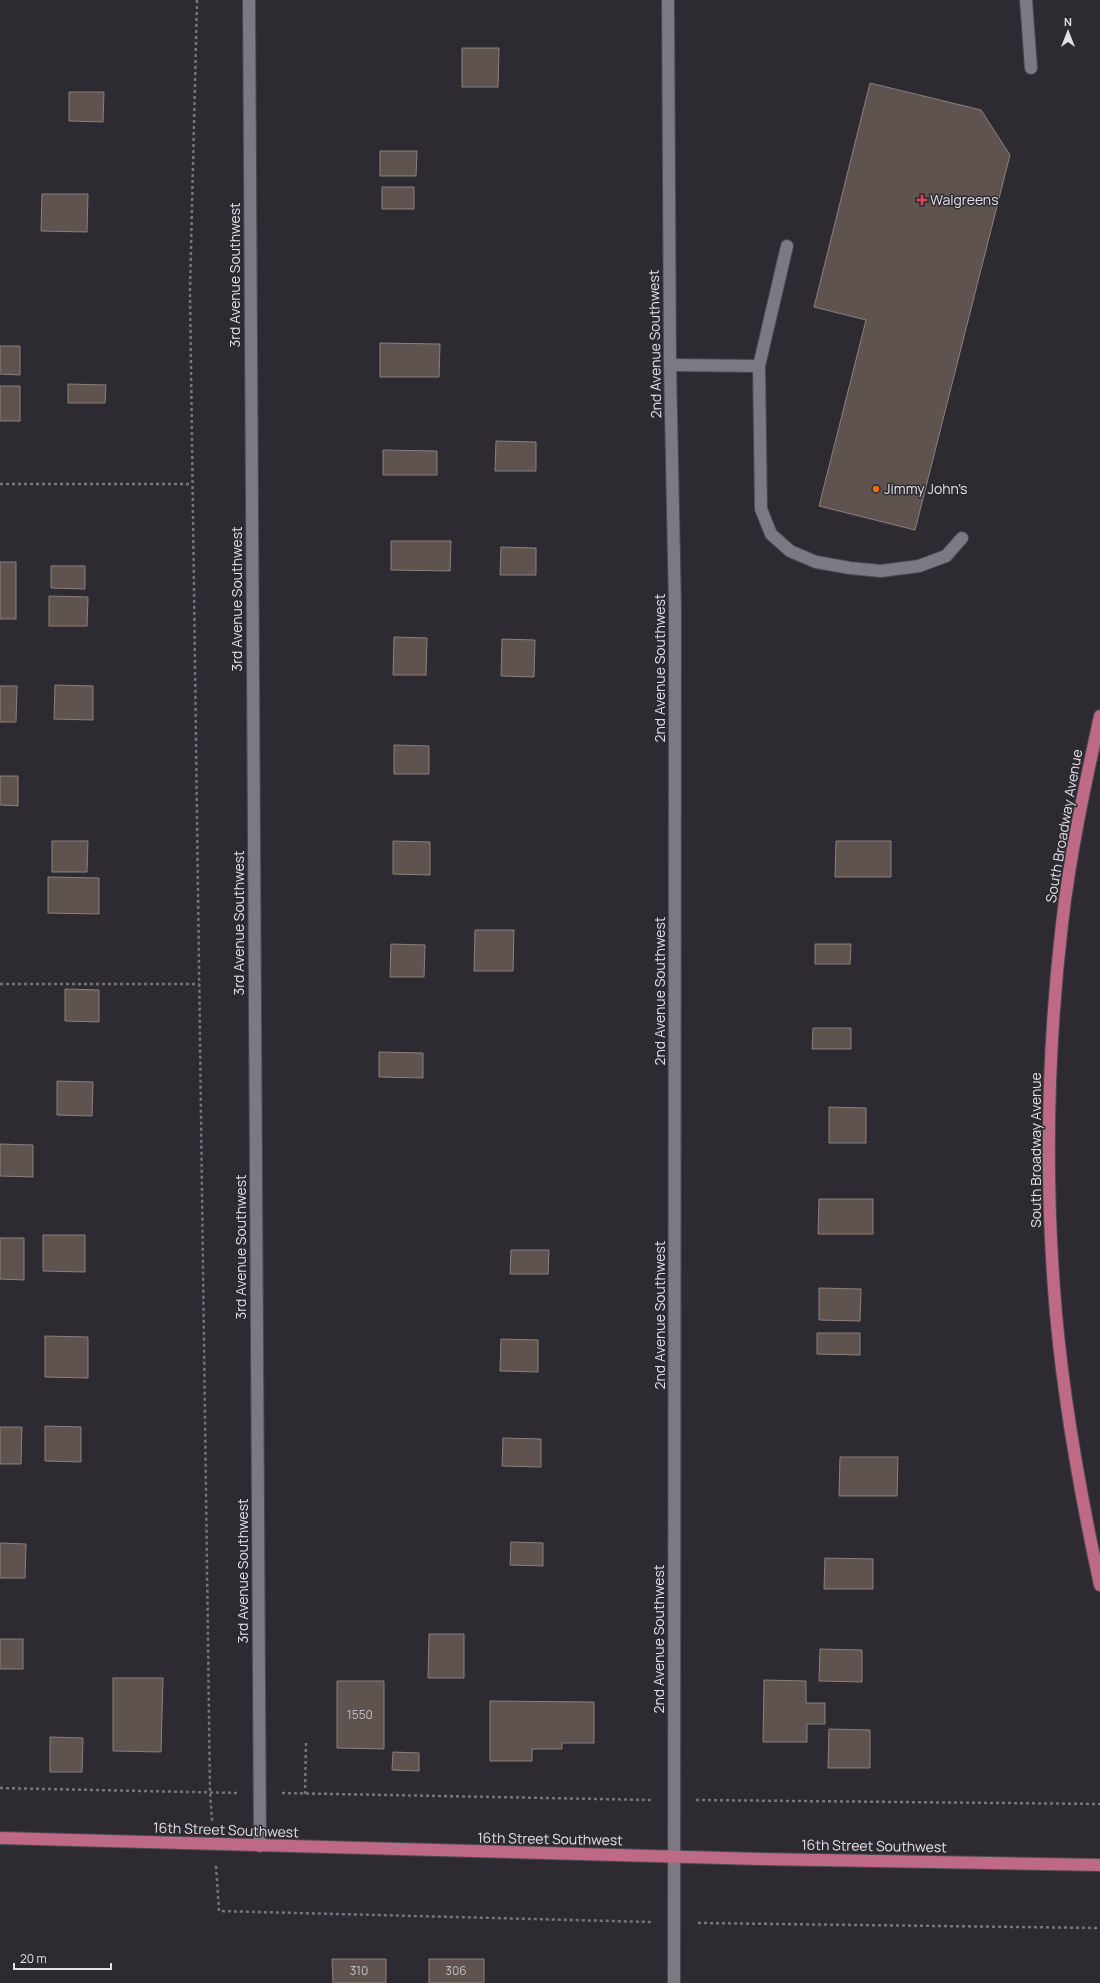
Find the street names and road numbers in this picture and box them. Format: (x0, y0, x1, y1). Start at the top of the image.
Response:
street label: 3rd Avenue Southwest (225, 202, 244, 348)
street label: 2nd Avenue Southwest (644, 269, 665, 419)
street label: 3rd Avenue Southwest (227, 526, 246, 672)
street label: 2nd Avenue Southwest (650, 593, 669, 742)
street label: South Broadway Avenue (1041, 748, 1086, 904)
street label: 3rd Avenue Southwest (229, 850, 248, 996)
street label: 2nd Avenue Southwest (650, 916, 669, 1065)
street label: South Broadway Avenue (1026, 1072, 1045, 1228)
street label: 3rd Avenue Southwest (231, 1174, 250, 1320)
street label: 2nd Avenue Southwest (650, 1240, 669, 1389)
street label: 3rd Avenue Southwest (233, 1498, 252, 1644)
street label: 2nd Avenue Southwest (649, 1564, 668, 1713)
street label: 16th Street Southwest (153, 1817, 299, 1842)
street label: 16th Street Southwest (477, 1828, 623, 1849)
street label: 16th Street Southwest (801, 1835, 947, 1856)

